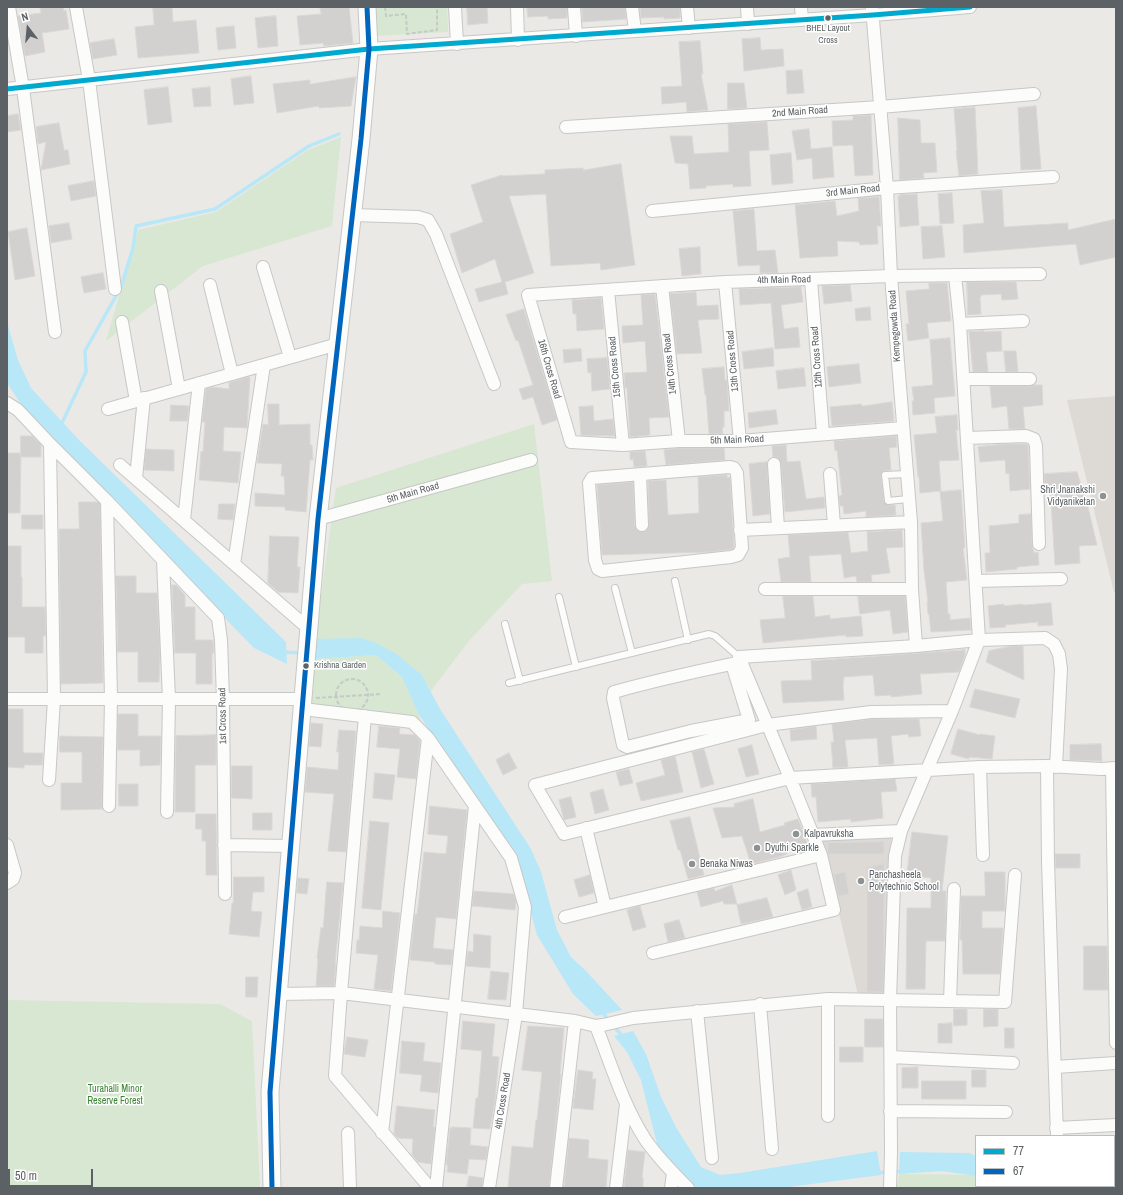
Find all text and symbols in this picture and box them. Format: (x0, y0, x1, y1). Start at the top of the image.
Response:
north arrow (8, 8, 48, 48)
text: N (20, 9, 30, 24)
marker: BHEL Layout Cross (823, 13, 833, 23)
place label: BHEL Layout Cross (806, 24, 850, 45)
street label: 2nd Main Road (772, 104, 828, 120)
street label: 3rd Main Road (825, 182, 881, 200)
street label: 4th Main Road (757, 274, 811, 286)
street label: Kempegowda Road (887, 290, 903, 362)
street label: 12th Cross Road (809, 326, 825, 388)
street label: 13th Cross Road (724, 330, 742, 392)
street label: 14th Cross Road (661, 333, 679, 395)
street label: 15th Cross Road (606, 336, 624, 398)
street label: 16th Cross Road (535, 338, 563, 400)
street label: 5th Main Road (710, 433, 764, 447)
street label: 5th Main Road (385, 480, 441, 506)
place label: Shri Jnanakshi Vidyaniketan (1040, 484, 1095, 508)
marker: Shri Jnanakshi Vidyaniketan (1098, 491, 1108, 501)
marker: Krishna Garden (301, 661, 311, 671)
place label: Krishna Garden (314, 661, 366, 671)
street label: 1st Cross Road (217, 688, 229, 744)
place label: Kalpavruksha (804, 828, 854, 840)
marker: Kalpavruksha (791, 829, 801, 839)
place label: Dyuthi Sparkle (765, 842, 819, 854)
marker: Dyuthi Sparkle (752, 843, 762, 853)
place label: Benaka Niwas (700, 858, 753, 870)
marker: Benaka Niwas (687, 859, 697, 869)
place label: Panchasheela Polytechnic School (869, 869, 939, 892)
marker: Panchasheela Polytechnic School (856, 876, 866, 886)
street label: 4th Cross Road (493, 1072, 513, 1130)
park label: Turahalli Minor Reserve Forest (87, 1083, 143, 1106)
legend (975, 1135, 1115, 1187)
text: 77 (1013, 1143, 1024, 1159)
scale bar (10, 1161, 95, 1187)
text: 67 (1013, 1163, 1024, 1179)
text: 50 m (15, 1168, 37, 1184)

